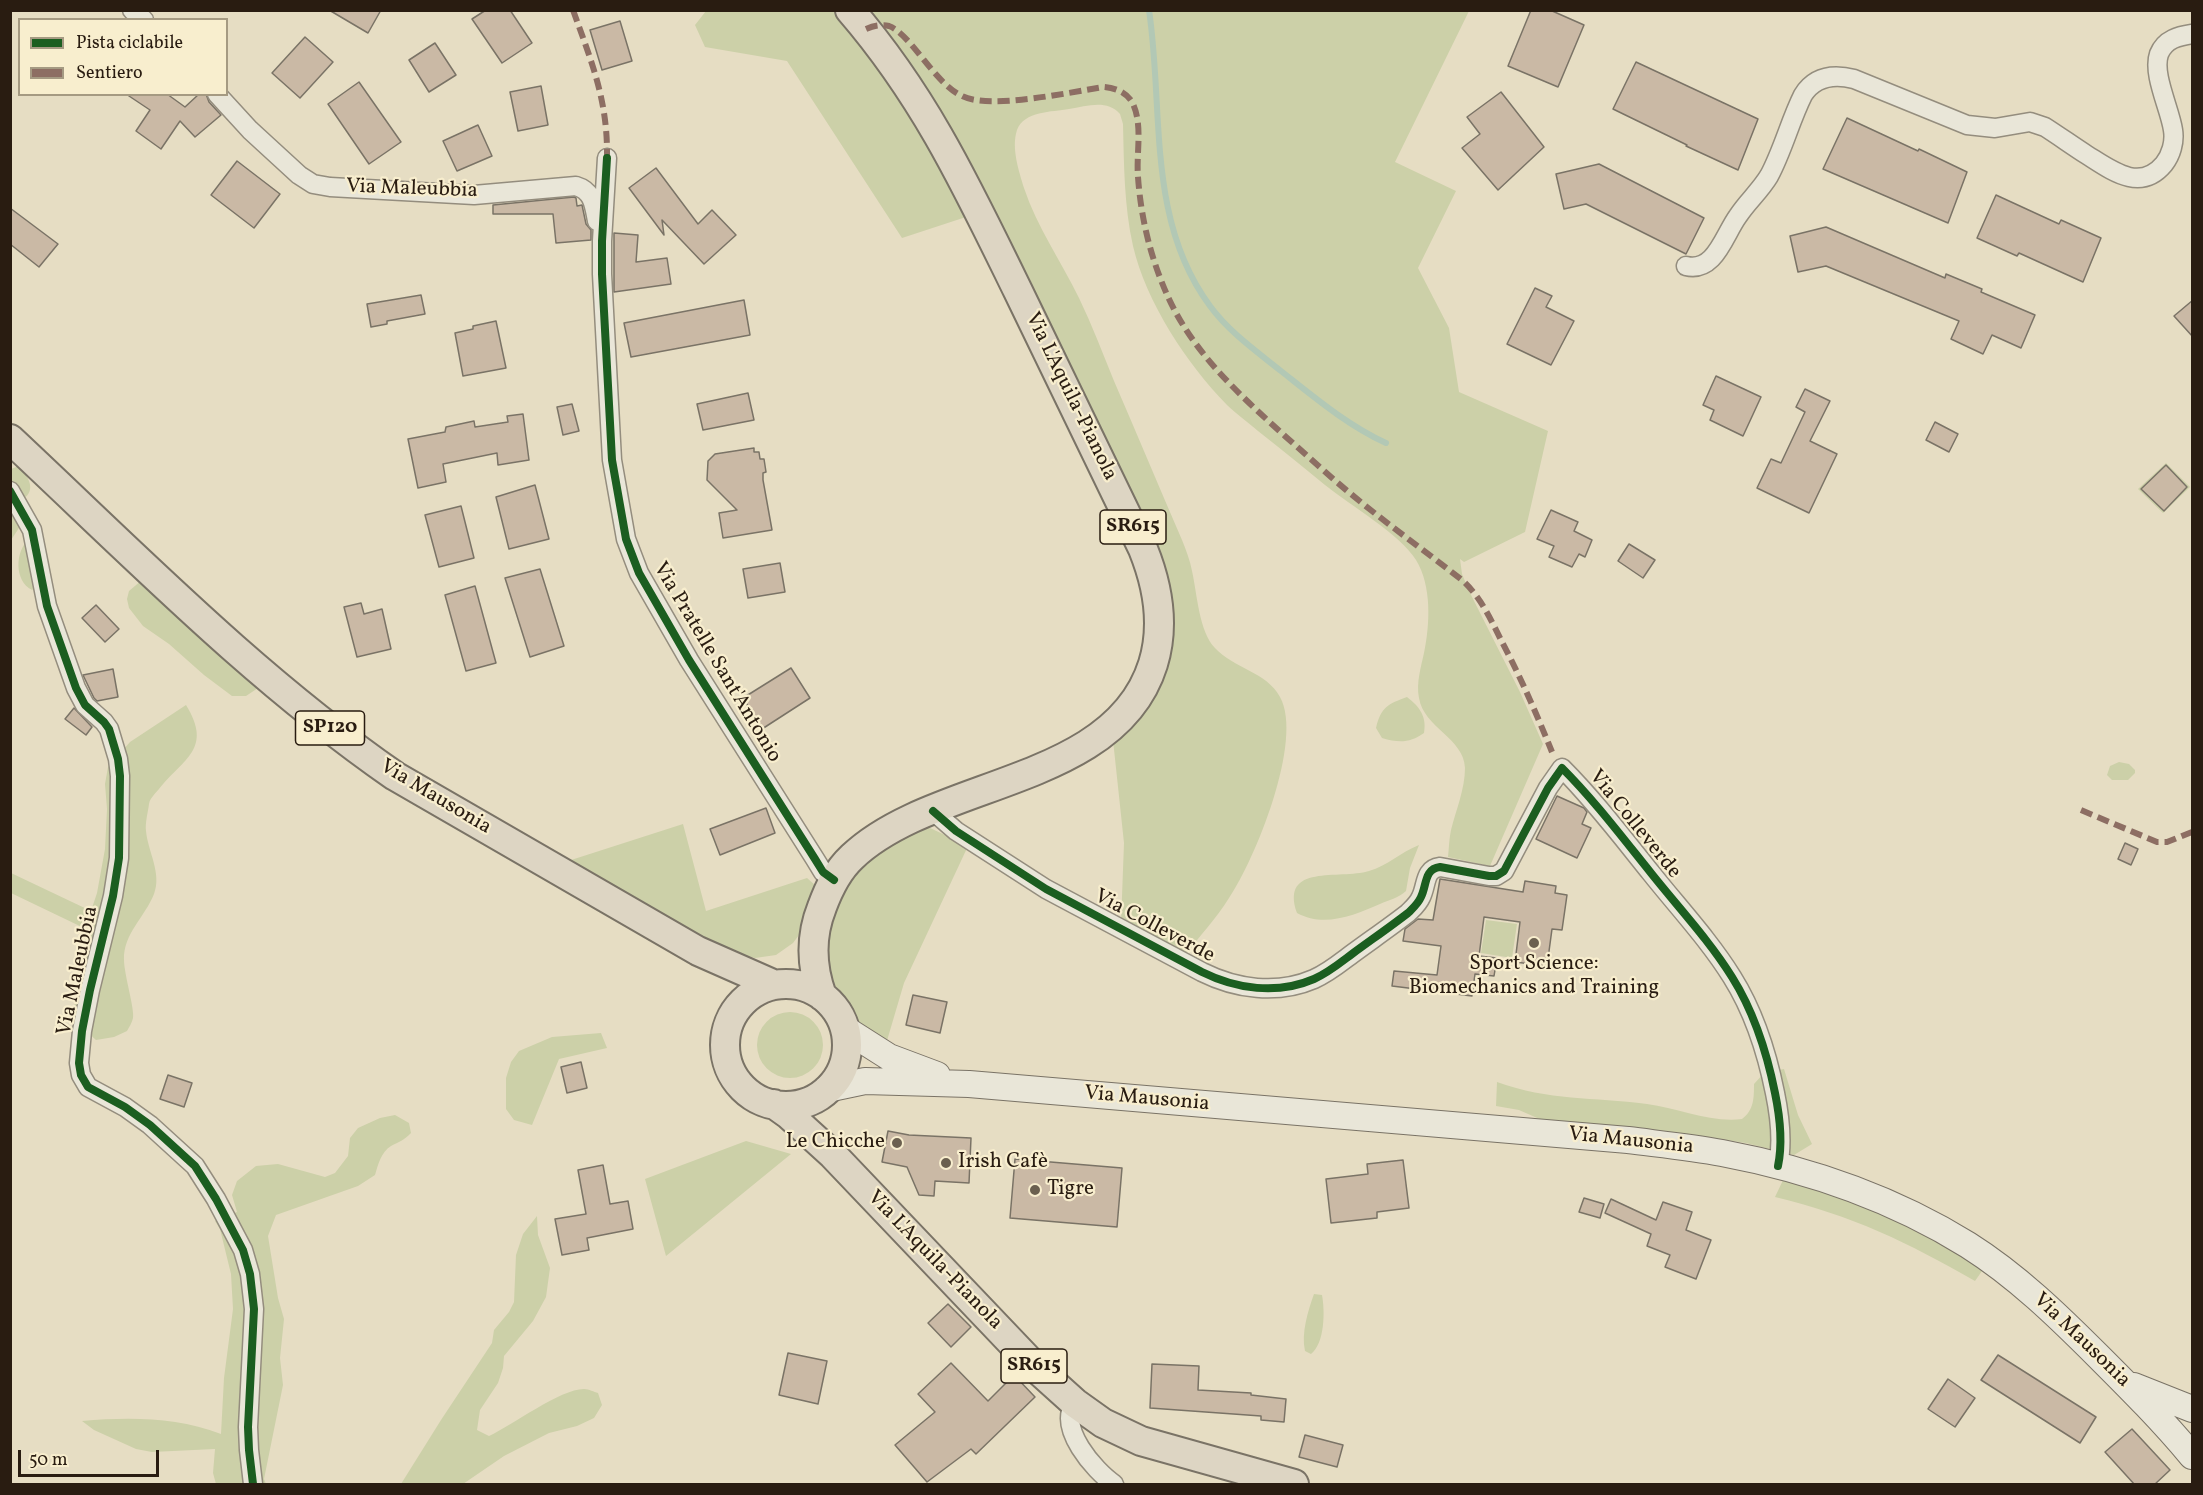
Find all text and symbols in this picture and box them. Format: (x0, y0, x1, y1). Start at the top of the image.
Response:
legend (18, 18, 228, 96)
text: Pista ciclabile (76, 31, 183, 56)
text: Sentiero (76, 61, 143, 86)
street label: Via Maleubbia (346, 175, 478, 205)
street label: Via L'Aquila-Pianola (1018, 309, 1122, 485)
road number: SR615 (1100, 510, 1166, 544)
street label: Via Pratelle Sant'Antonio (646, 558, 786, 768)
road number: SP120 (296, 711, 364, 745)
street label: Via Mausonia (375, 755, 495, 841)
street label: Via Colleverde (1582, 765, 1686, 885)
street label: Via Colleverde (1089, 885, 1219, 969)
street label: Via Maleubbia (53, 904, 105, 1038)
marker: Sport Science: Biomechanics and Training (1527, 936, 1541, 950)
place label: Sport Science: Biomechanics and Training (1409, 952, 1659, 1002)
street label: Via Mausonia (1083, 1082, 1211, 1118)
street label: Via Mausonia (1567, 1123, 1695, 1161)
place label: Le Chicche (786, 1130, 885, 1156)
marker: Le Chicche (890, 1136, 904, 1150)
place label: Irish Cafè (958, 1150, 1048, 1176)
marker: Irish Cafè (939, 1156, 953, 1170)
place label: Tigre (1047, 1177, 1094, 1203)
marker: Tigre (1028, 1183, 1042, 1197)
street label: Via L'Aquila-Pianola (861, 1186, 1007, 1336)
street label: Via Mausonia (2027, 1288, 2135, 1394)
road number: SR615 (1001, 1349, 1067, 1383)
scale bar (21, 1438, 162, 1476)
text: 50 m (29, 1448, 68, 1473)

